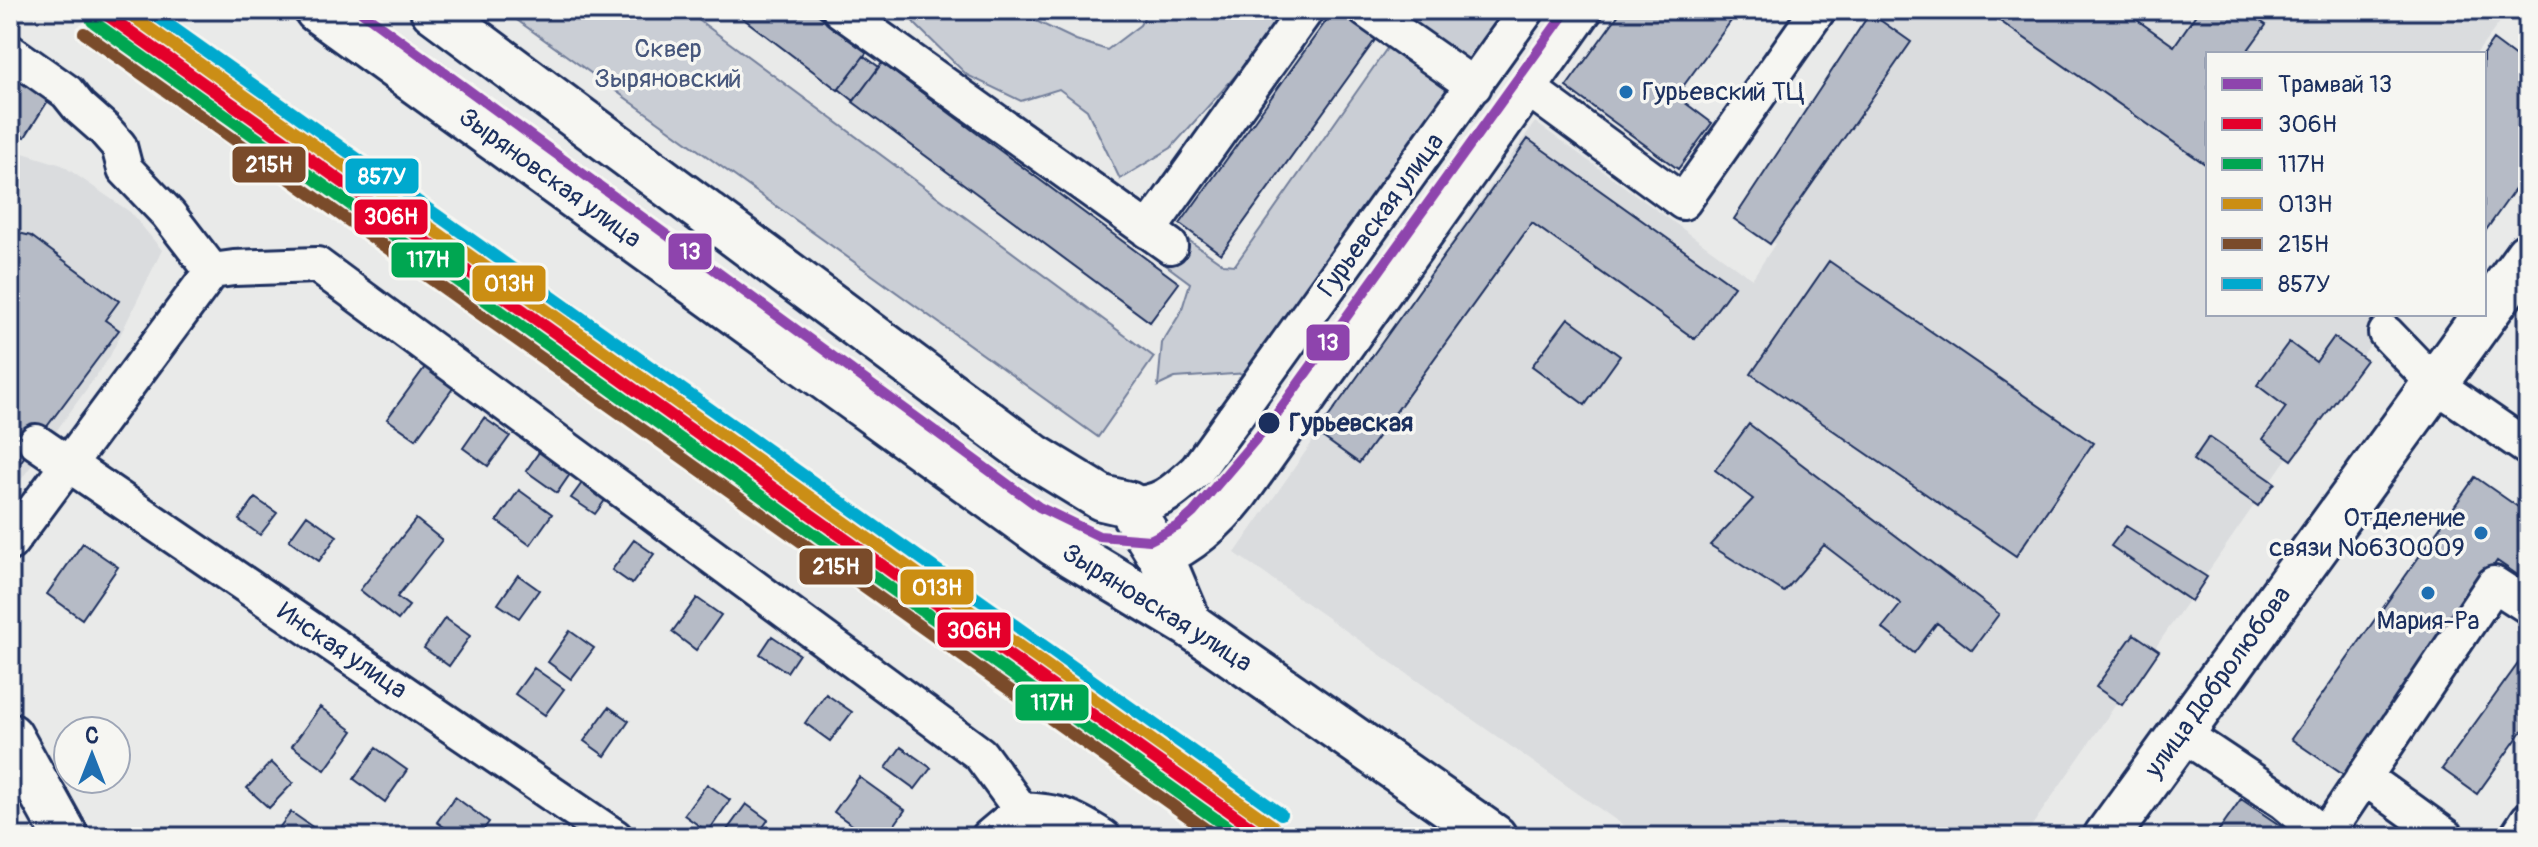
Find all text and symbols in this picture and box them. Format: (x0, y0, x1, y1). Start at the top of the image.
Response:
park label: Cквер Зыряновский (594, 33, 742, 95)
legend (2206, 52, 2486, 316)
text: Трамвай 13 (2278, 70, 2392, 99)
place label: Гурьевский ТЦ (1642, 76, 1805, 108)
marker: Гурьевский ТЦ (1617, 83, 1635, 101)
street label: Зыряновская улица (452, 101, 648, 255)
text: 306Н (2278, 110, 2337, 139)
street label: Гурьевская улица (1311, 127, 1451, 303)
line badge: 215Н (231, 145, 307, 184)
text: 117Н (2278, 150, 2325, 179)
text: 215Н (246, 151, 292, 179)
line badge: 857У (344, 157, 420, 195)
text: 857У (358, 163, 407, 191)
text: 013Н (2278, 190, 2332, 219)
line badge: 306Н (353, 198, 429, 236)
text: 306Н (364, 203, 418, 231)
text: 215Н (2278, 230, 2329, 259)
line badge: 13 (667, 232, 713, 271)
text: 13 (680, 238, 700, 266)
line badge: 117Н (390, 241, 466, 279)
text: 117Н (407, 246, 449, 274)
line badge: 013Н (471, 264, 547, 303)
text: 013Н (484, 270, 534, 298)
text: 857У (2278, 270, 2330, 299)
line badge: 13 (1305, 323, 1351, 362)
text: 13 (1318, 329, 1338, 357)
place label: Гурьевская (1289, 407, 1413, 439)
marker: Гурьевская (1256, 410, 1282, 436)
place label: Отделение связи №630009 (2269, 502, 2465, 564)
marker: Отделение связи №630009 (2472, 524, 2490, 542)
street label: Зыряновская улица (1056, 537, 1258, 679)
line badge: 215Н (798, 547, 874, 586)
text: 215Н (813, 553, 859, 581)
line badge: 013Н (899, 568, 975, 606)
text: 013Н (912, 574, 962, 602)
street label: улица Добролюбова (2137, 580, 2298, 785)
marker: Мария-Ра (2419, 584, 2437, 602)
street label: Инская улица (271, 596, 413, 706)
place label: Мария-Ра (2377, 605, 2479, 637)
line badge: 306Н (936, 611, 1012, 649)
text: 306Н (947, 617, 1001, 645)
line badge: 117Н (1014, 683, 1090, 722)
text: 117Н (1031, 689, 1073, 717)
north arrow (52, 715, 132, 795)
text: С (85, 722, 99, 750)

